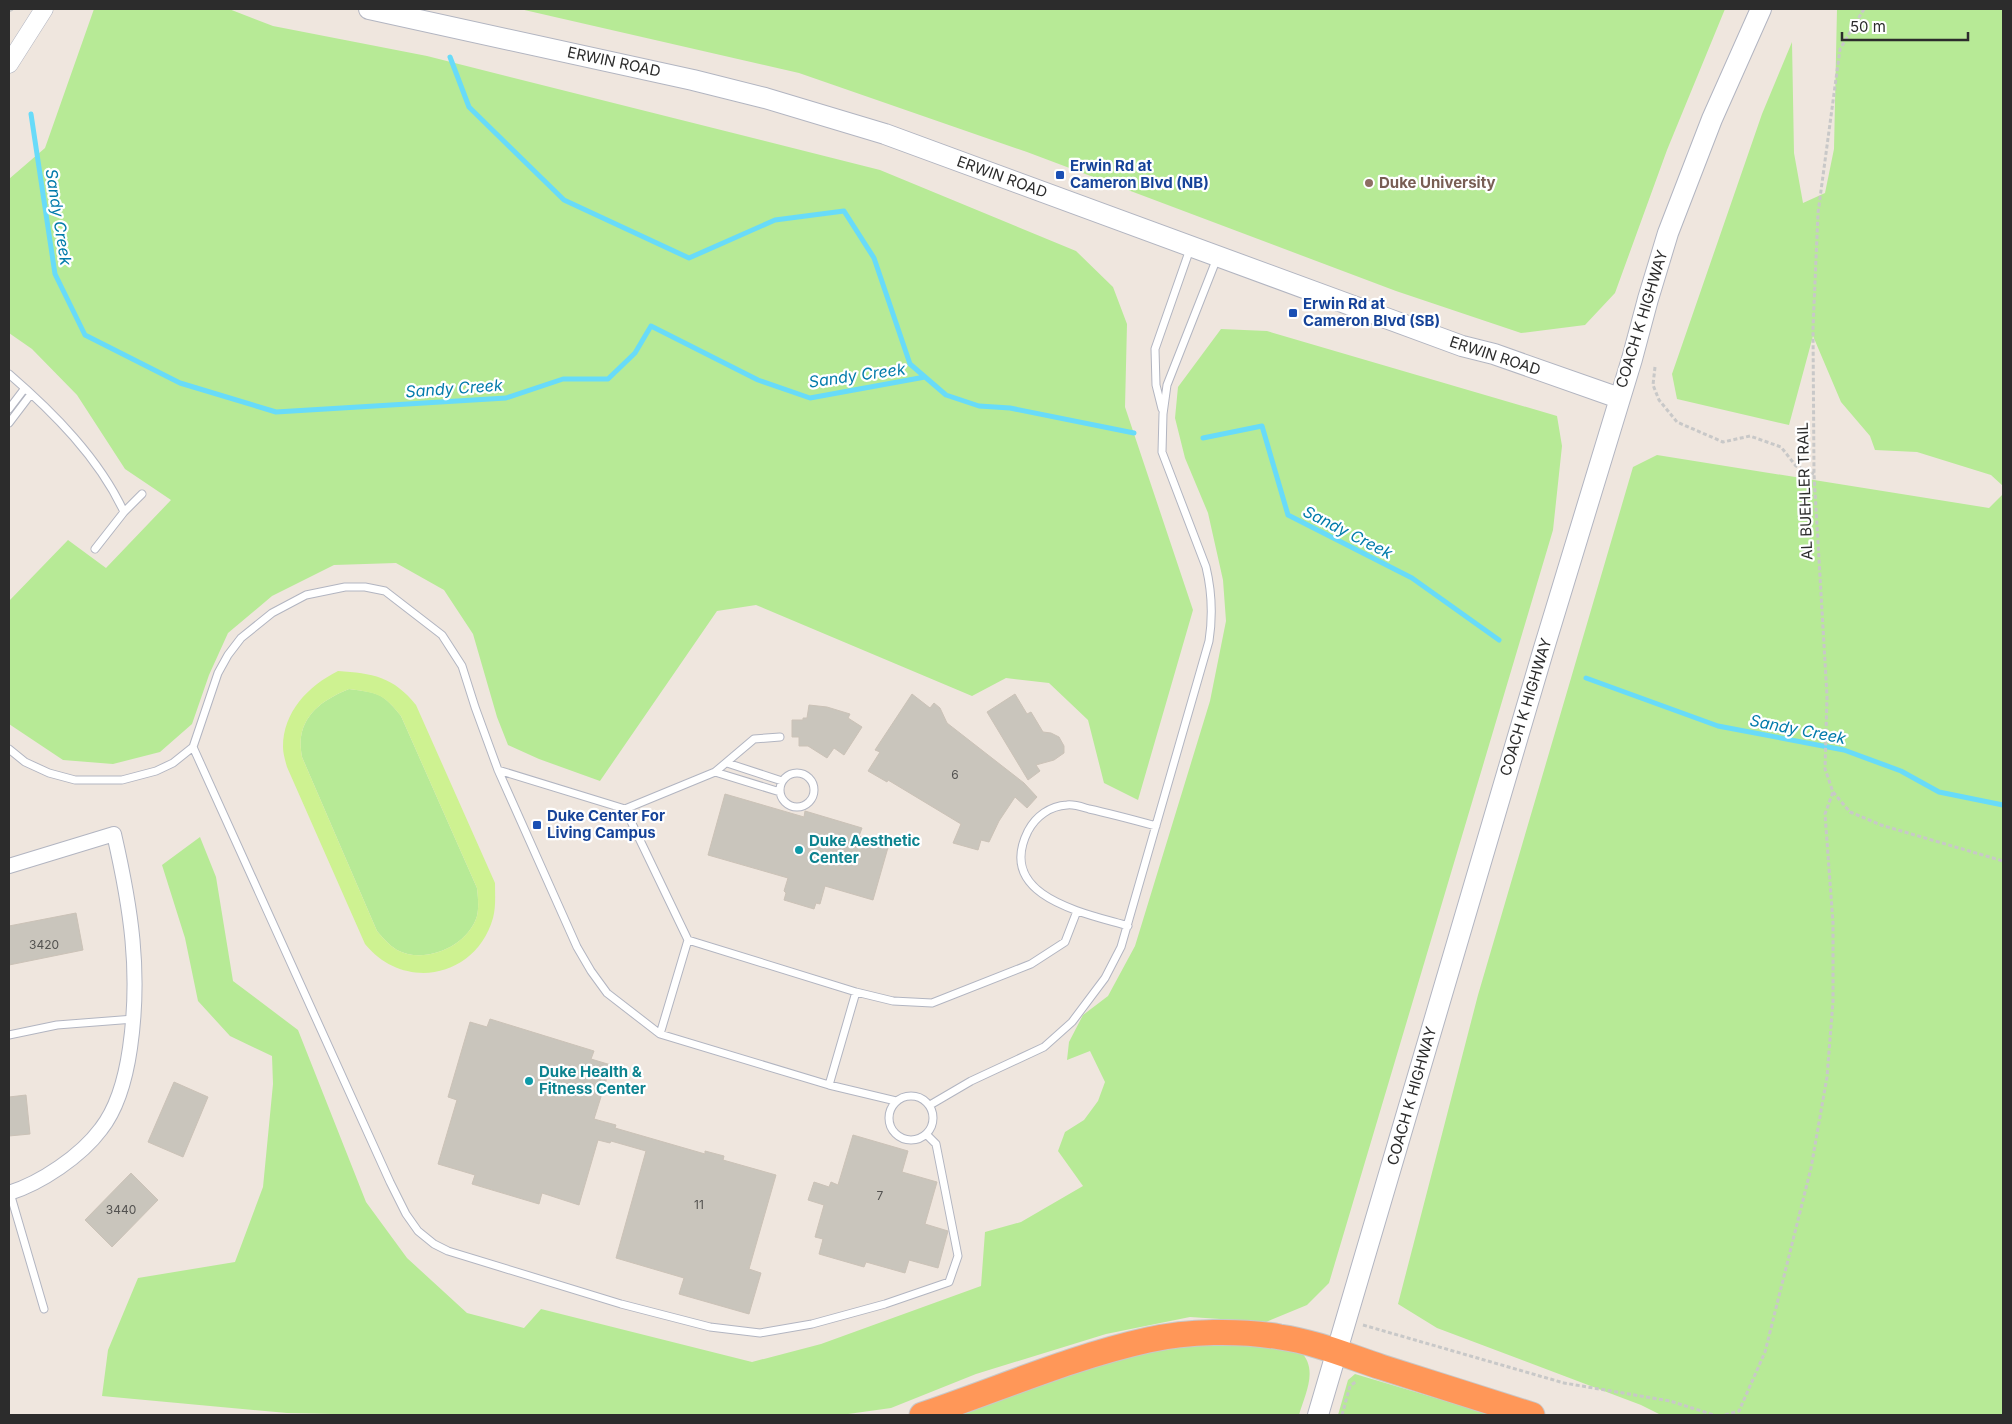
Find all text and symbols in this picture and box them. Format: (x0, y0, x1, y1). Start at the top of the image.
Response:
scale bar (1842, 10, 1968, 42)
text: 50 m (1850, 17, 1886, 36)
street label: ERWIN ROAD (566, 42, 662, 81)
street label: ERWIN ROAD (954, 151, 1050, 202)
place label: Erwin Rd at Cameron Blvd (NB) (1070, 156, 1209, 192)
water label: Sandy Creek (41, 167, 77, 267)
marker: Erwin Rd at Cameron Blvd (NB) (1054, 169, 1066, 181)
place label: Duke University (1379, 173, 1496, 192)
marker: Duke University (1363, 177, 1375, 189)
street label: COACH K HIGHWAY (1611, 248, 1672, 390)
place label: Erwin Rd at Cameron Blvd (SB) (1303, 294, 1440, 330)
marker: Erwin Rd at Cameron Blvd (SB) (1287, 307, 1299, 319)
street label: ERWIN ROAD (1447, 332, 1543, 379)
water label: Sandy Creek (807, 358, 907, 392)
water label: Sandy Creek (405, 375, 504, 401)
street label: AL BUEHLER TRAIL (1793, 422, 1816, 560)
water label: Sandy Creek (1300, 501, 1396, 563)
street label: COACH K HIGHWAY (1495, 636, 1556, 778)
water label: Sandy Creek (1748, 710, 1848, 748)
house number: 6 (951, 767, 959, 782)
place label: Duke Center For Living Campus (547, 806, 665, 842)
marker: Duke Center For Living Campus (531, 819, 543, 831)
place label: Duke Aesthetic Center (809, 831, 921, 867)
marker: Duke Aesthetic Center (793, 844, 805, 856)
house number: 3420 (29, 937, 59, 952)
street label: COACH K HIGHWAY (1383, 1024, 1440, 1167)
place label: Duke Health & Fitness Center (539, 1062, 646, 1098)
marker: Duke Health & Fitness Center (523, 1075, 535, 1087)
house number: 7 (877, 1188, 884, 1203)
house number: 11 (694, 1197, 704, 1212)
house number: 3440 (106, 1202, 136, 1217)

